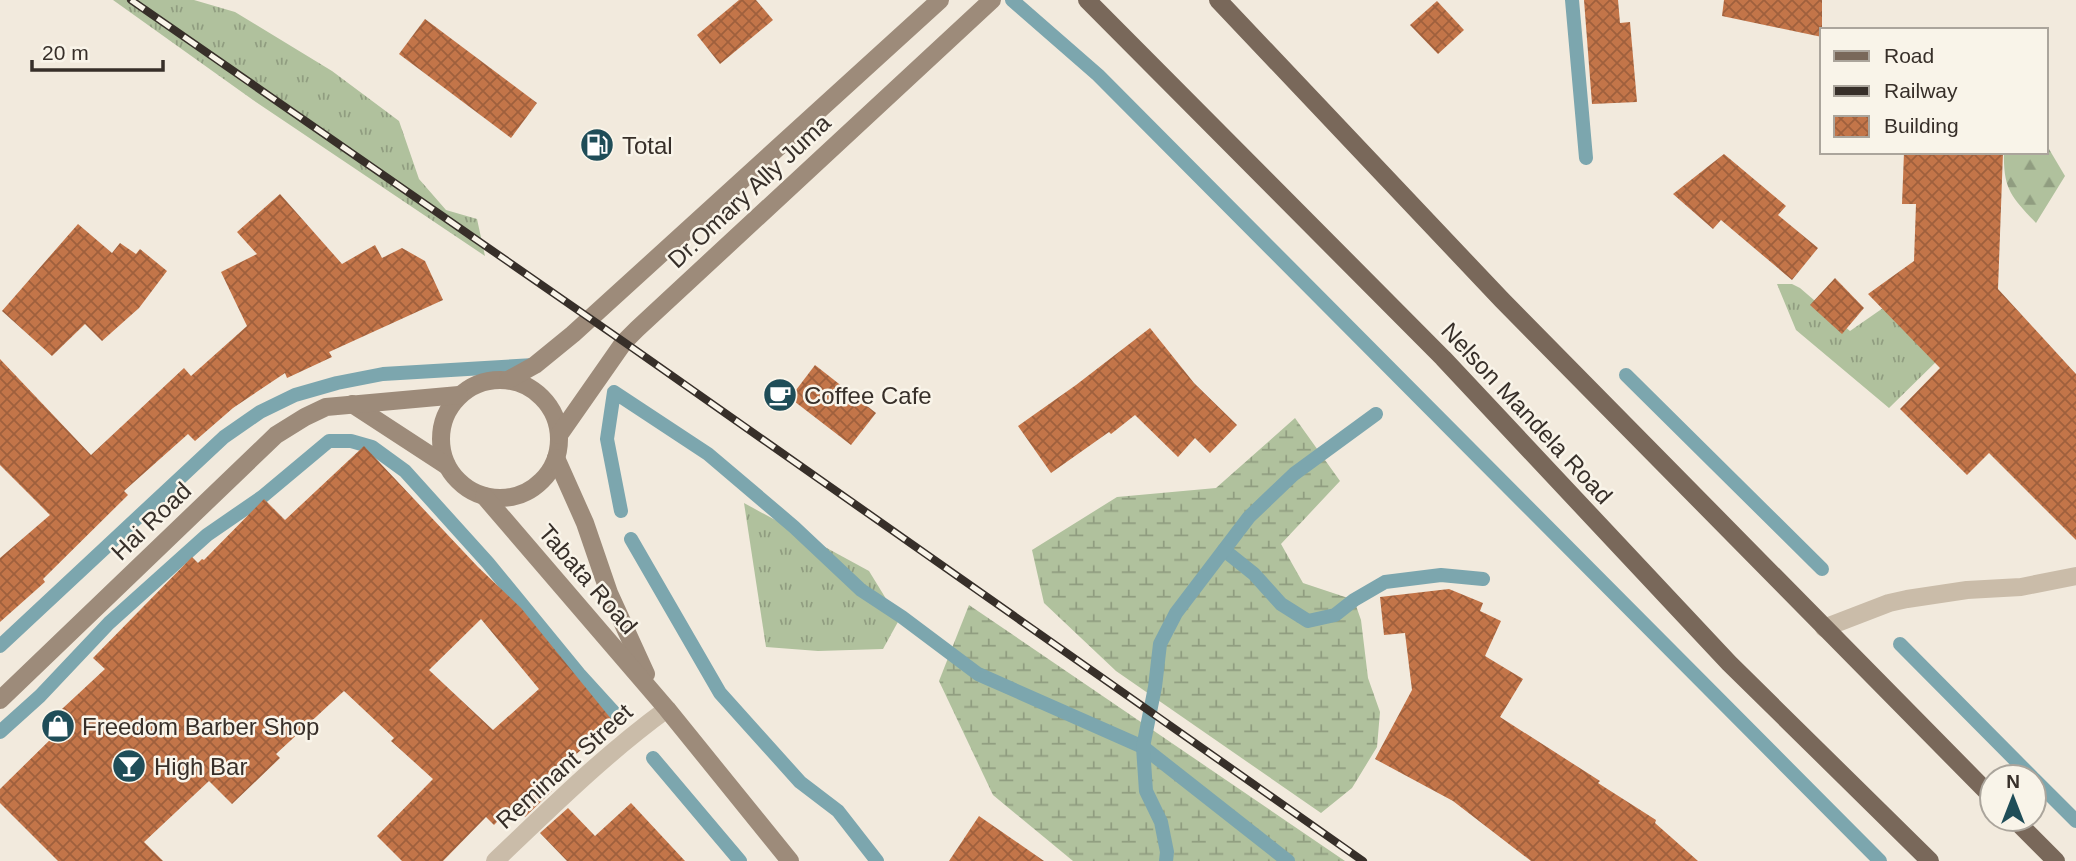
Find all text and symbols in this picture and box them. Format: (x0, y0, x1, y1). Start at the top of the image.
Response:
scale bar (32, 28, 163, 72)
legend (1820, 28, 2048, 154)
text: 20 m (42, 41, 89, 64)
text: Road (1884, 44, 1934, 67)
text: Railway (1884, 79, 1958, 102)
street label: Dr.Omary Ally Juma (662, 108, 836, 273)
text: Building (1884, 114, 1959, 137)
fuel station icon: Total (578, 126, 616, 164)
place label: Total (622, 132, 673, 159)
street label: Nelson Mandela Road (1436, 317, 1618, 509)
cafe icon: Coffee Cafe (761, 376, 799, 414)
place label: Coffee Cafe (804, 382, 932, 409)
street label: Hai Road (106, 477, 196, 565)
street label: Tabata Road (533, 519, 643, 639)
street label: Reminant Street (491, 698, 638, 834)
shop icon: Freedom Barber Shop (39, 707, 77, 745)
place label: Freedom Barber Shop (82, 713, 319, 740)
bar icon: High Bar (110, 747, 148, 785)
place label: High Bar (154, 753, 247, 780)
north arrow (1978, 763, 2048, 833)
text: N (2006, 771, 2020, 792)

